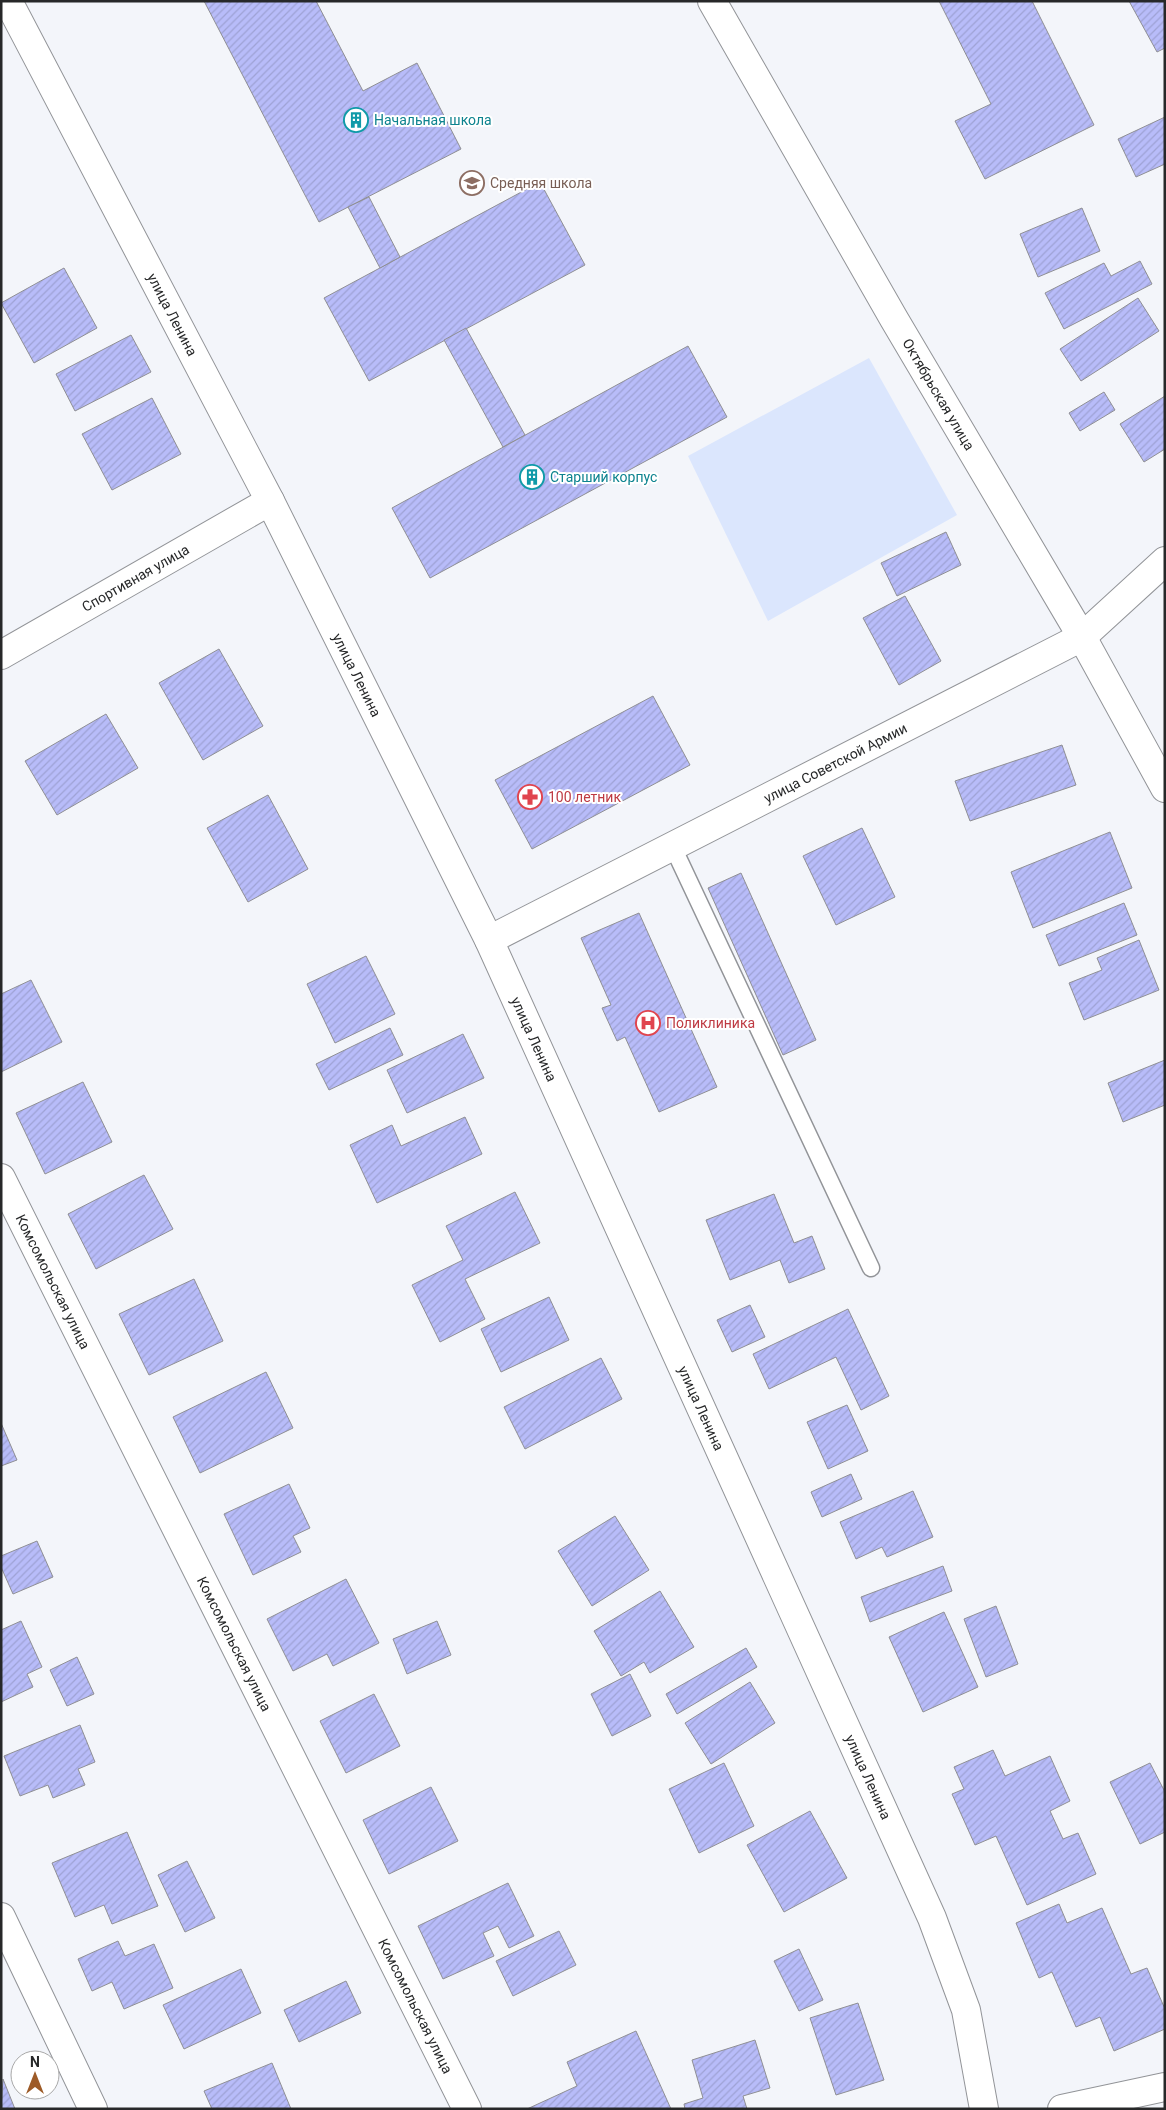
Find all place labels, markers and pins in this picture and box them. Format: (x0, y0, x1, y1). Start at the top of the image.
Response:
building icon: Начальная школа (343, 107, 369, 133)
place label: Начальная школа (374, 112, 492, 128)
school or university icon: Средняя школа (459, 170, 485, 196)
place label: Средняя школа (490, 175, 592, 191)
building icon: Старший корпус (519, 464, 545, 490)
place label: Старший корпус (550, 469, 657, 485)
pharmacy icon: 100 летник (517, 784, 543, 810)
place label: 100 летник (548, 789, 621, 805)
hospital icon: Поликлиника (635, 1010, 661, 1036)
place label: Поликлиника (666, 1015, 755, 1031)

